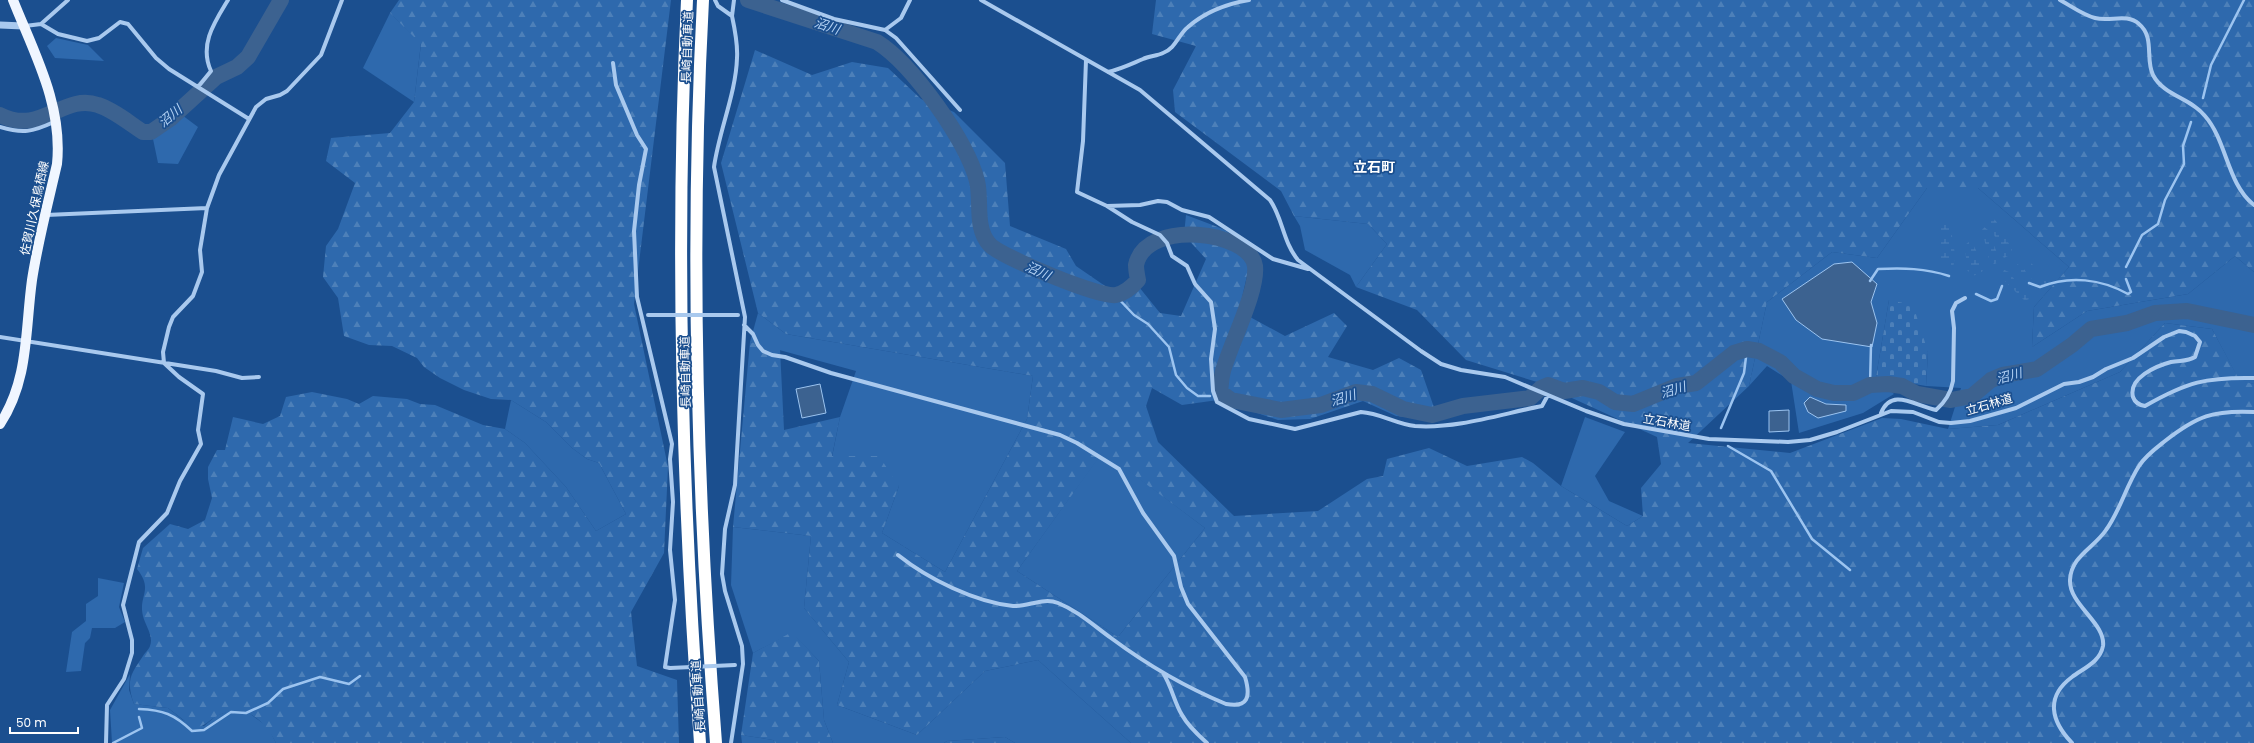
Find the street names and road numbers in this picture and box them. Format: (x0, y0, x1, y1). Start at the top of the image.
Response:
street label: 長崎自動車道 (677, 11, 697, 83)
street label: 佐賀川久保鳥栖線 (16, 159, 52, 257)
street label: 長崎自動車道 (676, 336, 694, 408)
street label: 立石林道 (1964, 389, 2014, 419)
street label: 立石林道 (1642, 409, 1692, 435)
street label: 長崎自動車道 (687, 659, 709, 733)

